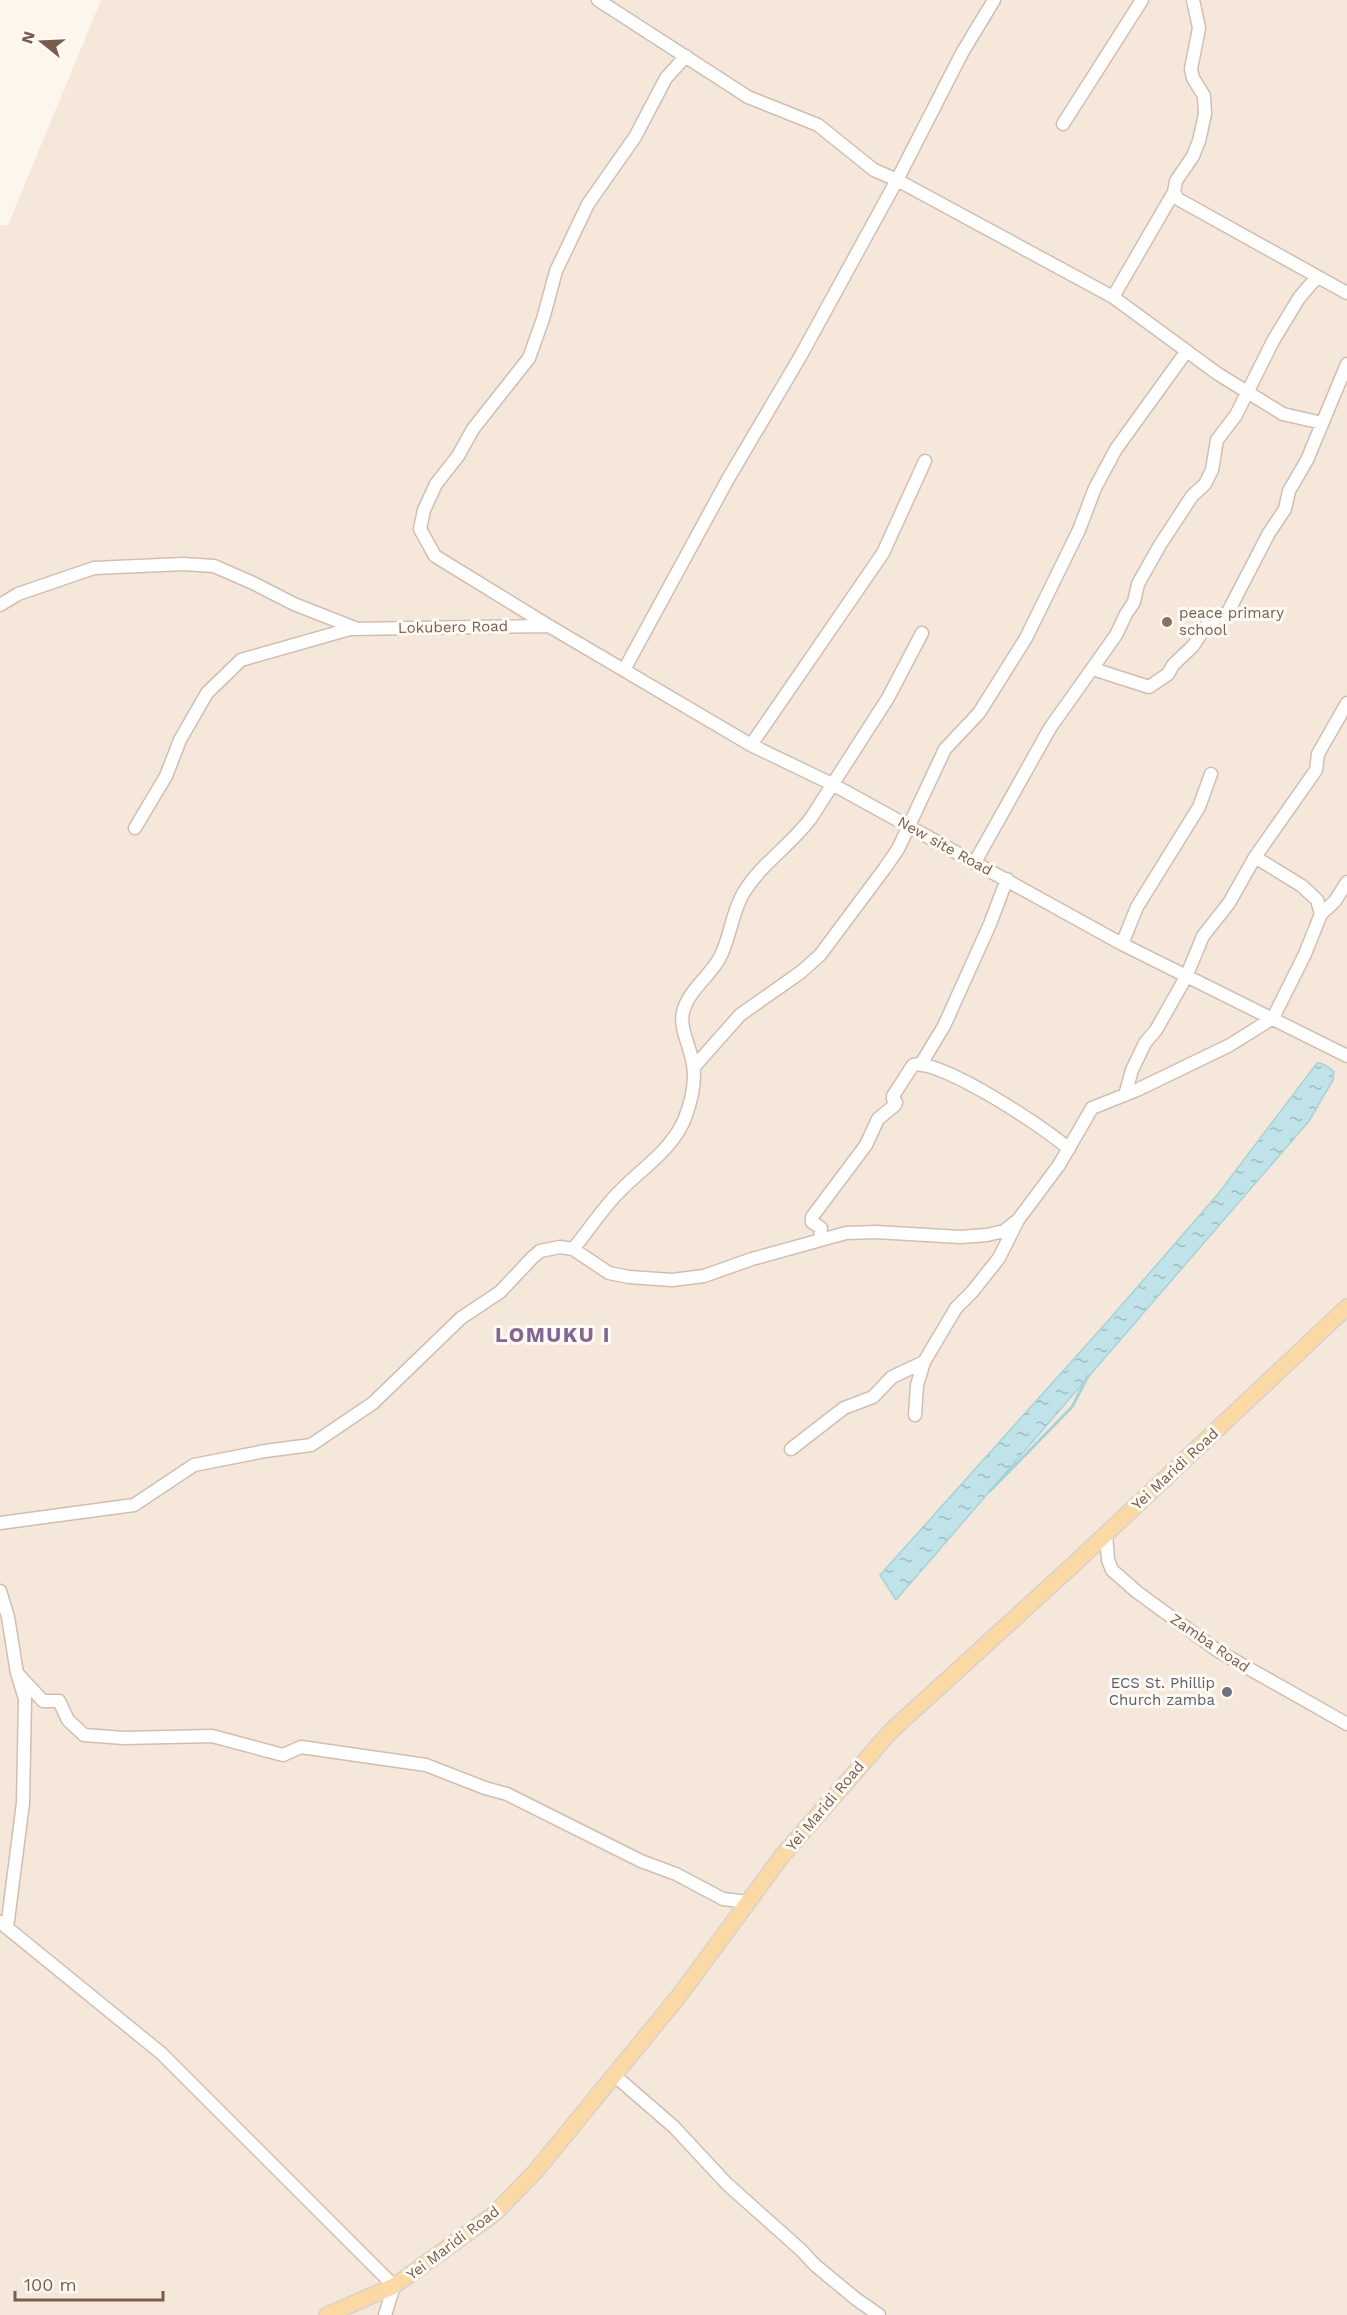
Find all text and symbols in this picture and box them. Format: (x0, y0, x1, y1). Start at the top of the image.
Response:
north arrow (12, 12, 72, 72)
text: N (17, 29, 39, 46)
place label: peace primary school (1179, 604, 1284, 639)
marker: peace primary school (1160, 615, 1174, 629)
street label: Lokubero Road (398, 617, 508, 637)
street label: New site Road (895, 813, 995, 879)
district label: LOMUKU I (495, 1322, 611, 1347)
street label: Yei Maridi Road (1128, 1424, 1222, 1514)
street label: Zamba Road (1167, 1610, 1253, 1676)
place label: ECS St. Phillip Church zamba (1109, 1674, 1216, 1709)
marker: ECS St. Phillip Church zamba (1220, 1685, 1234, 1699)
street label: Yei Maridi Road (782, 1757, 868, 1855)
street label: Yei Maridi Road (403, 2202, 503, 2284)
scale bar (15, 2264, 164, 2302)
text: 100 m (24, 2274, 77, 2295)

